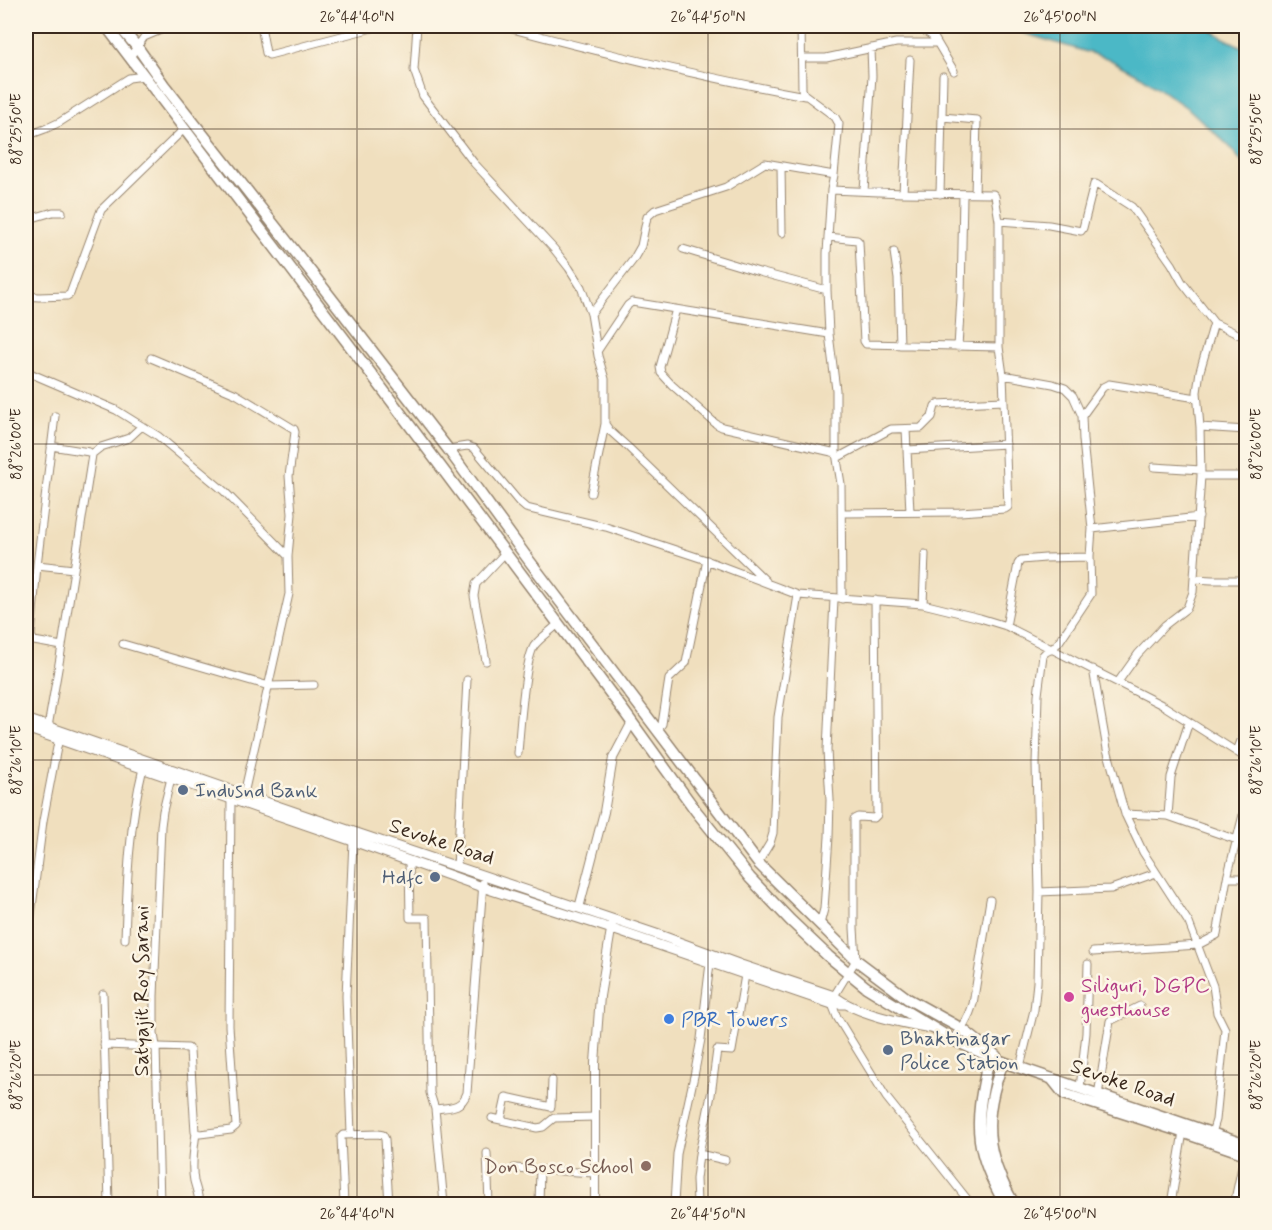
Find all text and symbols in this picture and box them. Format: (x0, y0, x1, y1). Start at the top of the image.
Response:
text: 26°44'40"N (320, 8, 394, 28)
text: 26°44'50"N (671, 8, 745, 28)
text: 26°45'00"N (1023, 8, 1097, 28)
text: 88°25'50"E (7, 93, 27, 165)
text: 88°25'50"E (1247, 93, 1267, 165)
text: 88°26'00"E (7, 408, 27, 480)
text: 88°26'00"E (1247, 408, 1267, 480)
text: 88°26'10"E (7, 725, 27, 795)
text: 88°26'10"E (1247, 725, 1267, 795)
place label: Indusnd Bank (195, 777, 318, 805)
marker: Indusnd Bank (176, 783, 190, 797)
street label: Sevoke Road (386, 812, 498, 872)
place label: Hdfc (382, 864, 423, 892)
marker: Hdfc (428, 870, 442, 884)
street label: Satyajit Roy Sarani (128, 905, 156, 1076)
place label: Siliguri, DGPC guesthouse (1081, 972, 1210, 1024)
marker: Siliguri, DGPC guesthouse (1062, 990, 1076, 1004)
place label: PBR Towers (681, 1006, 788, 1034)
marker: PBR Towers (662, 1012, 676, 1026)
place label: Bhaktinagar Police Station (900, 1025, 1019, 1077)
text: 88°26'20"E (7, 1039, 27, 1110)
text: 88°26'20"E (1247, 1039, 1267, 1110)
marker: Bhaktinagar Police Station (881, 1043, 895, 1057)
street label: Sevoke Road (1067, 1052, 1179, 1114)
place label: Don Bosco School (483, 1153, 634, 1181)
marker: Don Bosco School (639, 1159, 653, 1173)
text: 26°44'40"N (320, 1205, 394, 1225)
text: 26°44'50"N (671, 1205, 745, 1225)
text: 26°45'00"N (1023, 1205, 1097, 1225)

